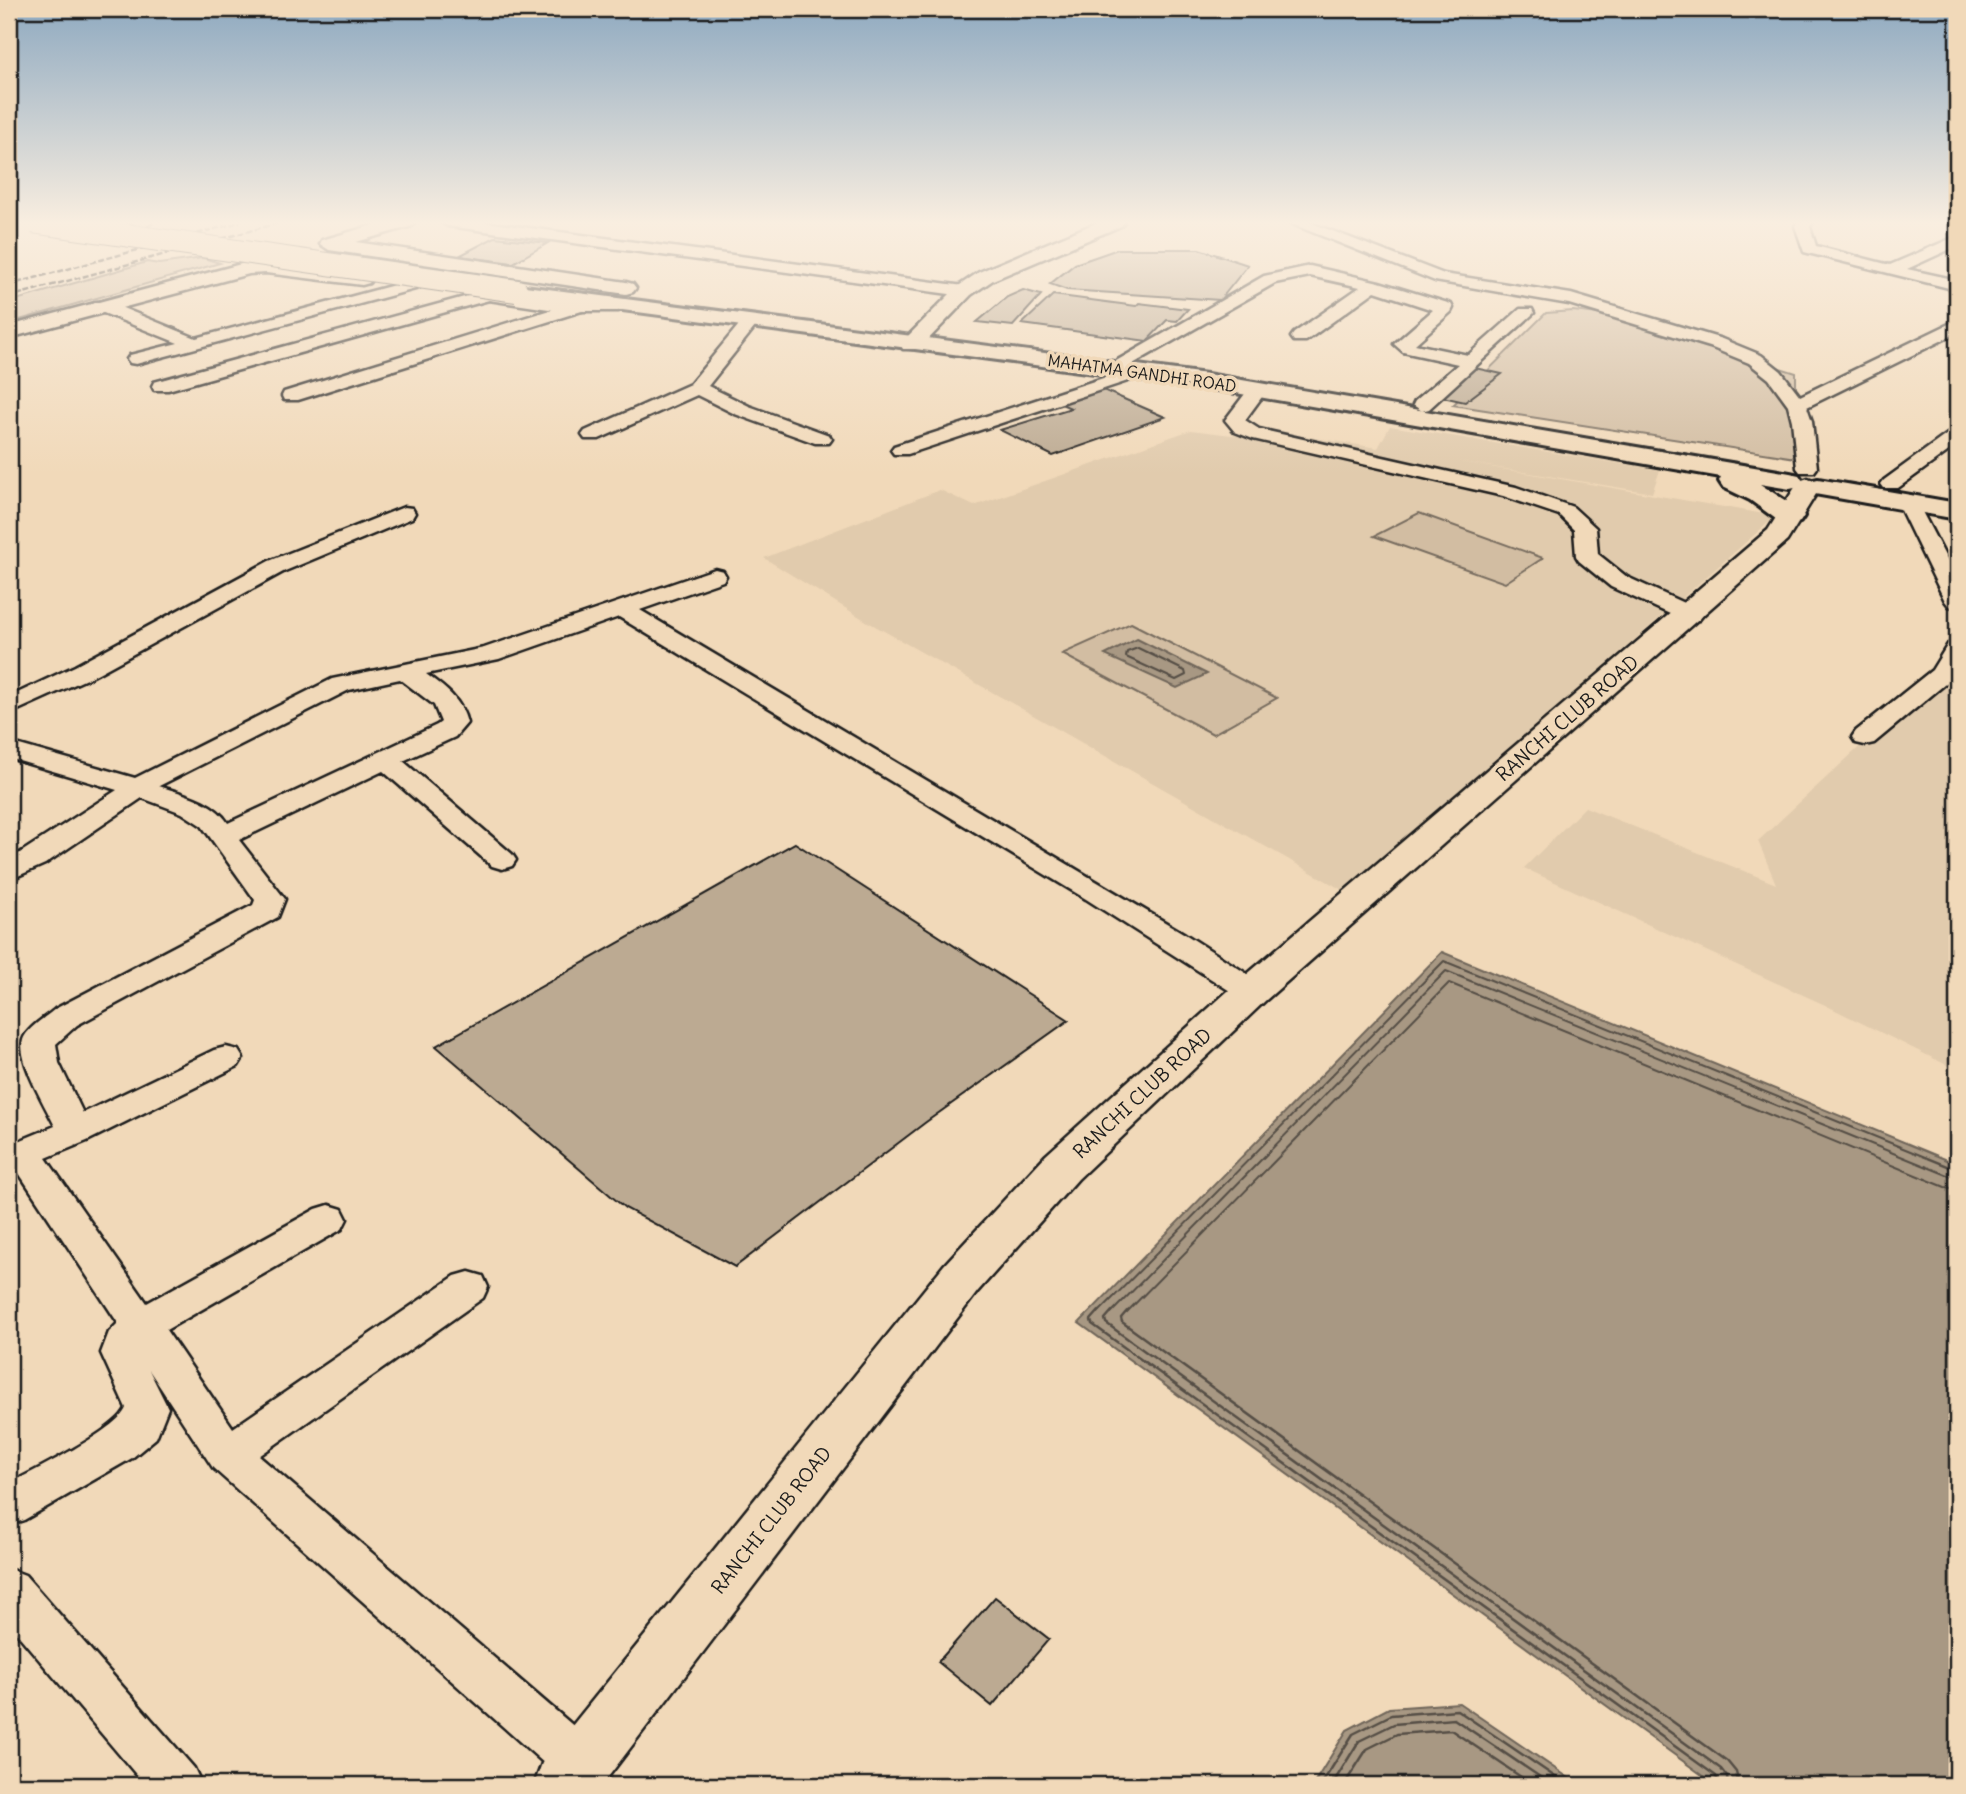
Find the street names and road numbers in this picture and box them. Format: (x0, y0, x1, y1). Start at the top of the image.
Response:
street label: MAHATMA GANDHI ROAD (1046, 350, 1238, 396)
street label: RANCHI CLUB ROAD (1491, 650, 1643, 786)
street label: RANCHI CLUB ROAD (1068, 1023, 1216, 1163)
street label: RANCHI CLUB ROAD (706, 1441, 836, 1599)

